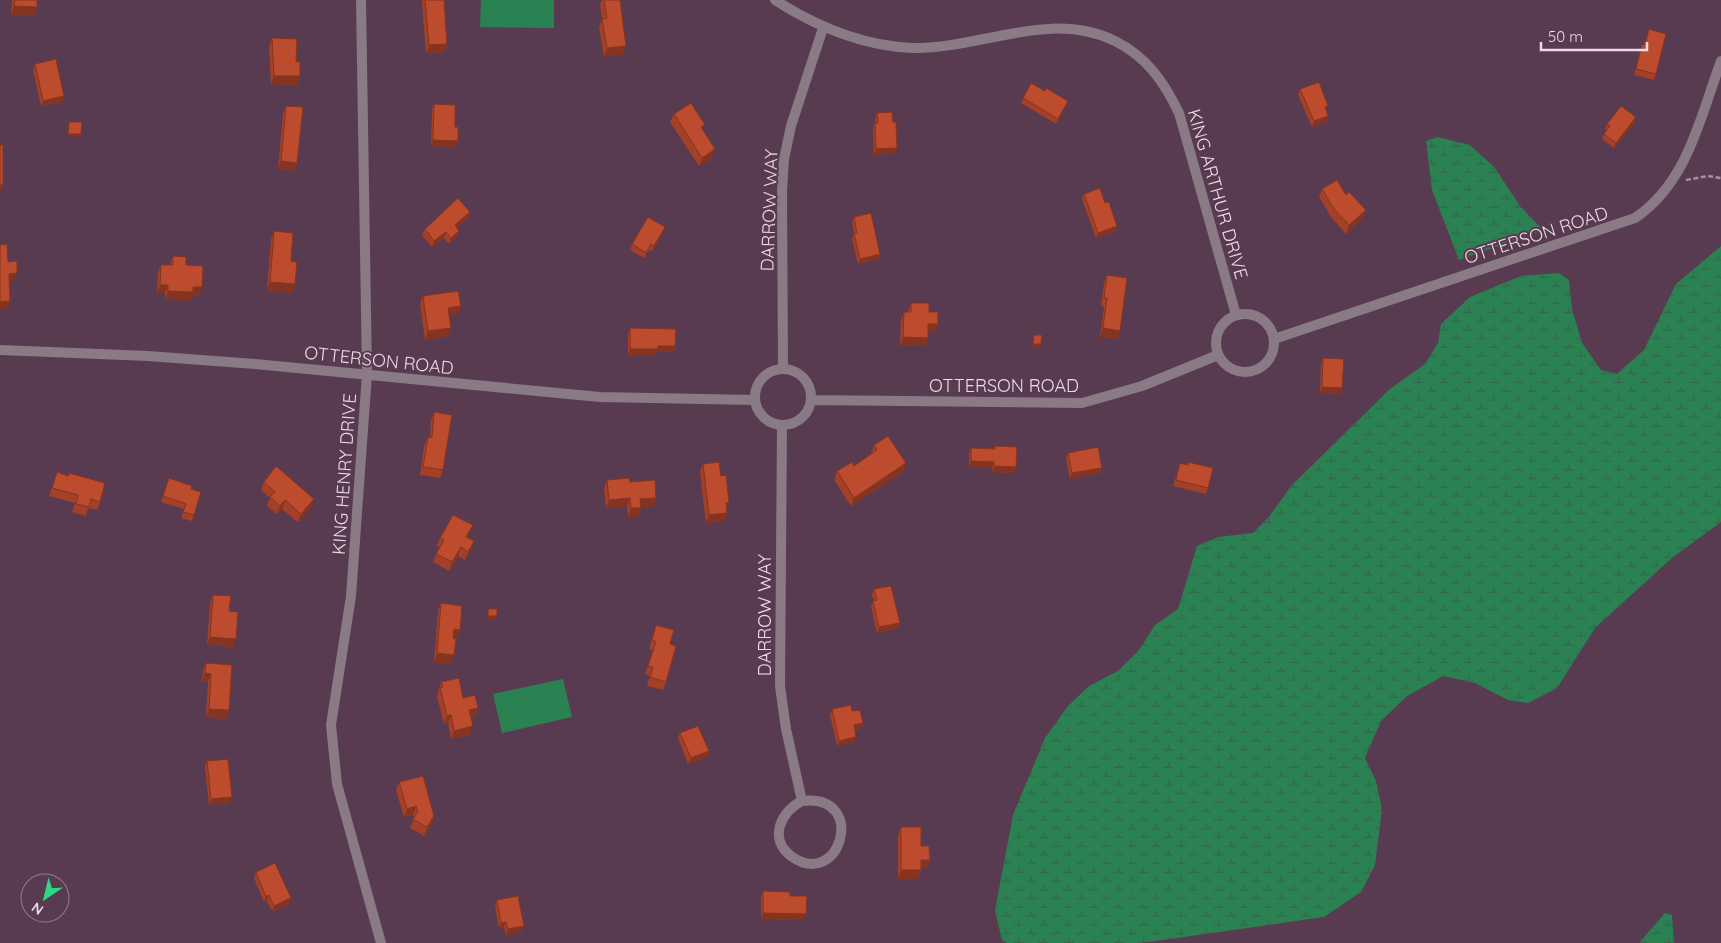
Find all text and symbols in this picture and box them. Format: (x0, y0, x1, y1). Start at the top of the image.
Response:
scale bar (1541, 20, 1647, 52)
text: 50 m (1548, 27, 1583, 46)
street label: KING ARTHUR DRIVE (1183, 106, 1253, 282)
street label: DARROW WAY (755, 148, 783, 272)
street label: OTTERSON ROAD (1461, 201, 1611, 269)
street label: OTTERSON ROAD (303, 341, 455, 379)
street label: OTTERSON ROAD (929, 374, 1079, 397)
street label: KING HENRY DRIVE (327, 392, 361, 556)
street label: DARROW WAY (753, 554, 776, 676)
north arrow (20, 873, 70, 923)
text: N (28, 898, 47, 919)

